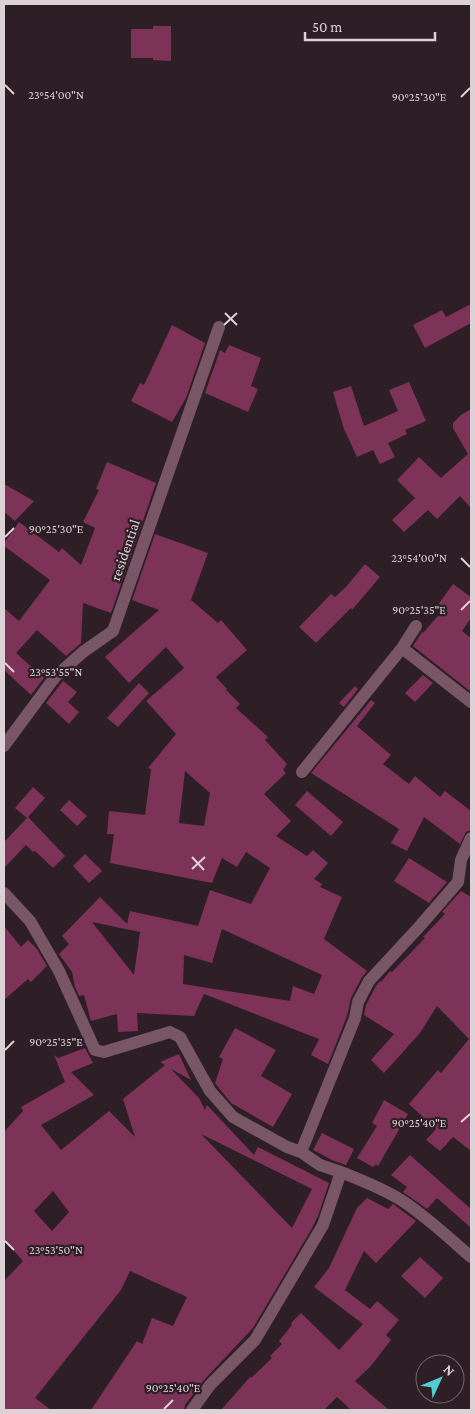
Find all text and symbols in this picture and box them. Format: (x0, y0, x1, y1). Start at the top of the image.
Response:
scale bar (305, 10, 435, 42)
text: 50 m (312, 19, 342, 35)
text: 23°54'00"N (28, 88, 84, 102)
text: 90°25'30"E (392, 90, 447, 104)
street label: residential (107, 517, 143, 583)
text: 90°25'30"E (29, 522, 84, 536)
text: 23°54'00"N (391, 551, 447, 565)
text: 90°25'35"E (392, 603, 446, 617)
text: 23°53'55"N (30, 665, 82, 679)
text: 90°25'35"E (29, 1035, 83, 1049)
text: 90°25'40"E (392, 1116, 447, 1130)
text: 23°53'50"N (29, 1243, 83, 1257)
north arrow (415, 1354, 465, 1404)
text: N (440, 1361, 459, 1379)
text: 90°25'40"E (146, 1381, 201, 1395)

